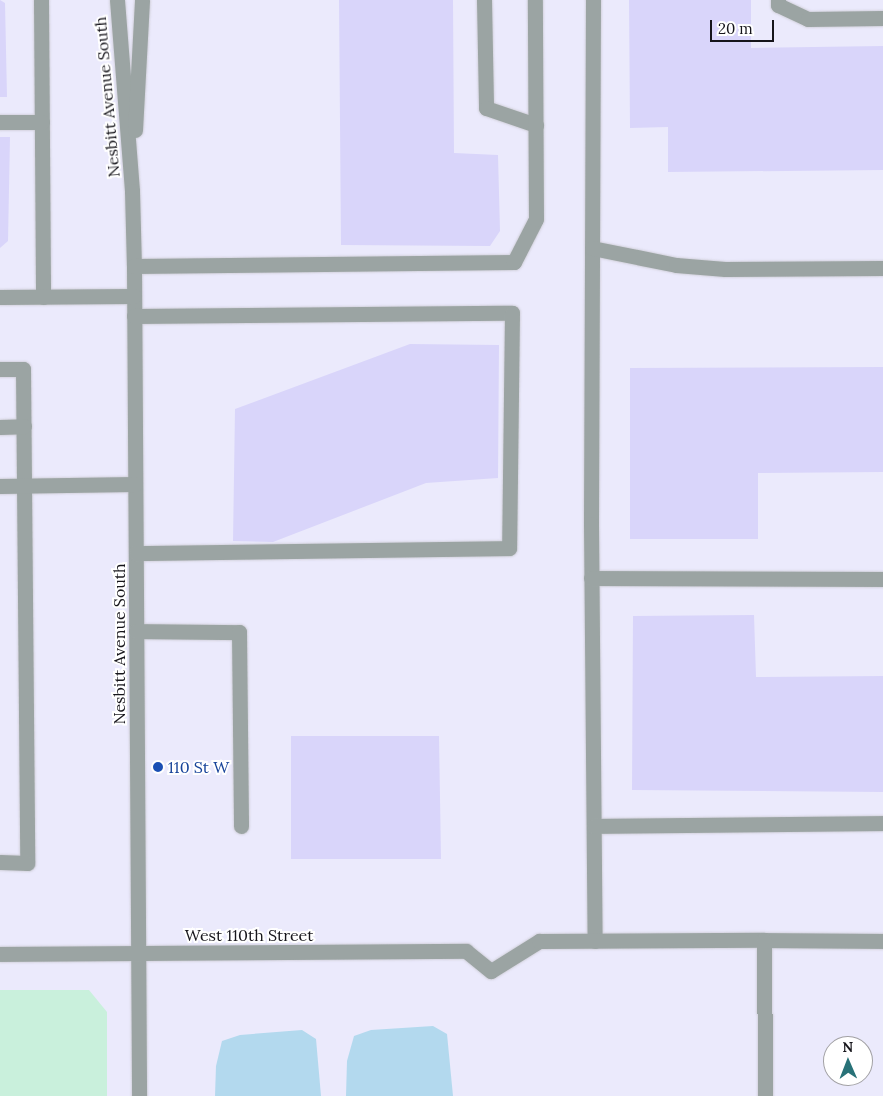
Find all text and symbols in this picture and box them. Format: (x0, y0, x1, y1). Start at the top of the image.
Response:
scale bar (713, 10, 777, 42)
street label: Nesbitt Avenue South (90, 16, 124, 178)
text: 20 m (718, 19, 753, 38)
street label: Nesbitt Avenue South (109, 563, 129, 725)
place label: 110 St W (168, 757, 229, 777)
marker: 110 St W (152, 761, 164, 773)
street label: West 110th Street (185, 925, 313, 945)
north arrow (823, 1036, 873, 1086)
text: N (842, 1038, 853, 1056)

